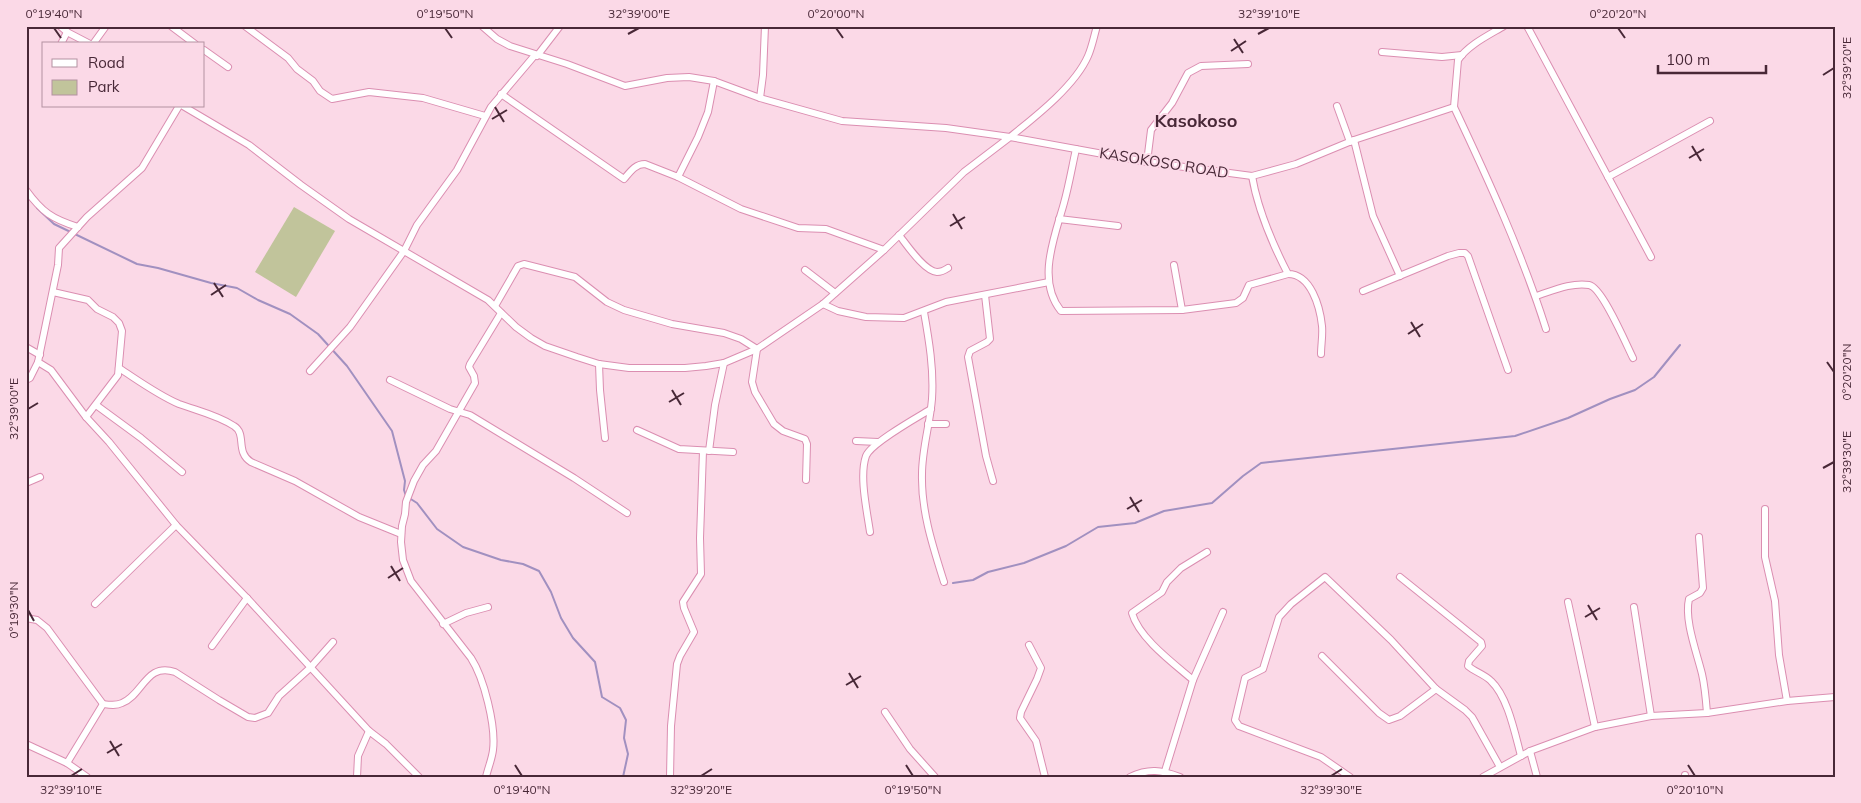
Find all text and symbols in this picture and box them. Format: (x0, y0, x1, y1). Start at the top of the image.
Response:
text: 0°19'40"N (26, 6, 82, 21)
text: 0°19'50"N (417, 6, 473, 21)
text: 32°39'00"E (608, 6, 670, 21)
text: 0°20'00"N (808, 6, 864, 21)
text: 32°39'10"E (1238, 6, 1300, 21)
text: 0°20'20"N (1590, 6, 1646, 21)
text: 32°39'20"E (1839, 37, 1854, 99)
legend (42, 42, 205, 108)
scale bar (1658, 42, 1766, 74)
text: 100 m (1666, 50, 1710, 69)
text: Road (88, 53, 125, 72)
text: Park (88, 77, 120, 96)
district label: Kasokoso (1155, 109, 1237, 132)
street label: KASOKOSO ROAD (1098, 143, 1230, 182)
text: 0°20'20"N (1839, 344, 1854, 400)
text: 32°39'00"E (6, 378, 21, 440)
text: 32°39'30"E (1839, 431, 1854, 493)
text: 0°19'30"N (6, 582, 21, 638)
text: 32°39'10"E (40, 782, 102, 797)
text: 0°19'40"N (494, 782, 550, 797)
text: 32°39'20"E (670, 782, 732, 797)
text: 0°19'50"N (885, 782, 941, 797)
text: 32°39'30"E (1300, 782, 1362, 797)
text: 0°20'10"N (1667, 782, 1723, 797)

